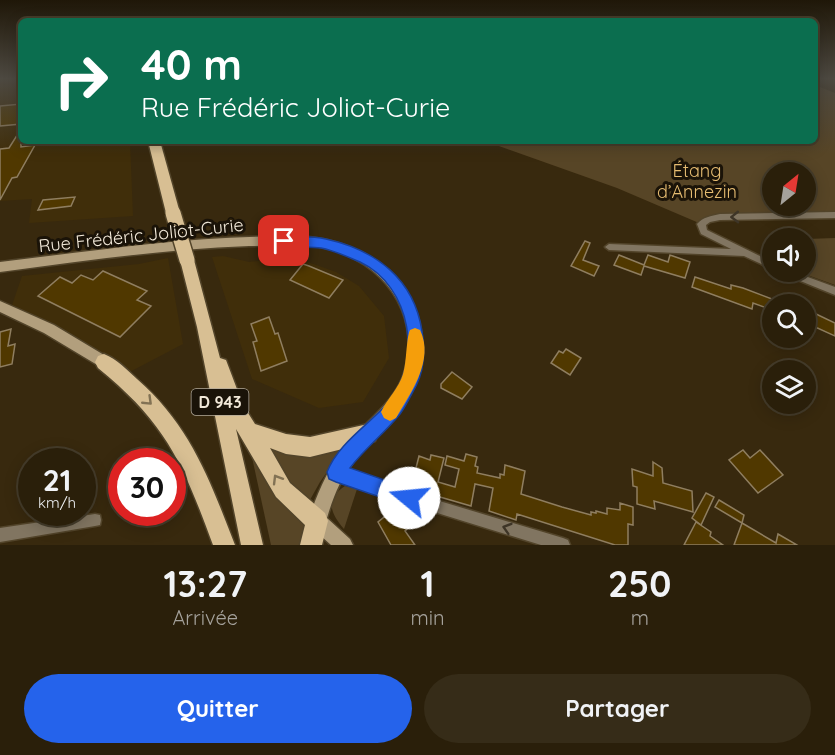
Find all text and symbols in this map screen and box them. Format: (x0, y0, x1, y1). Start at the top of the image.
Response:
text: 40 m (141, 38, 242, 91)
icon: right (42, 42, 120, 120)
text: Rue Frédéric Joliot-Curie (141, 90, 450, 124)
park label: Étang d’Annezin (657, 159, 737, 203)
north arrow (762, 162, 816, 216)
map controls (762, 162, 816, 414)
one-way arrow (730, 210, 739, 223)
street label: Rue Frédéric Joliot-Curie (37, 213, 245, 257)
pin (258, 215, 309, 266)
icon: arrive (267, 224, 300, 257)
button: sound (762, 228, 816, 282)
button: search (762, 294, 816, 348)
button: layers (762, 360, 816, 414)
road number: D 943 (192, 389, 248, 415)
one-way arrow (141, 394, 151, 405)
speed limit sign: 30 (108, 448, 186, 526)
text: 21 (43, 461, 71, 499)
position arrow (377, 466, 441, 530)
one-way arrow (272, 475, 284, 485)
text: km/h (38, 493, 76, 512)
one-way arrow (502, 523, 513, 535)
text: 13:27 (164, 561, 247, 606)
text: 1 (421, 561, 435, 606)
text: 250 (608, 561, 671, 606)
text: Arrivée (172, 605, 238, 630)
text: min (410, 605, 445, 630)
text: m (631, 605, 649, 630)
button: Quitter (24, 674, 412, 743)
button: Partager (424, 674, 811, 743)

